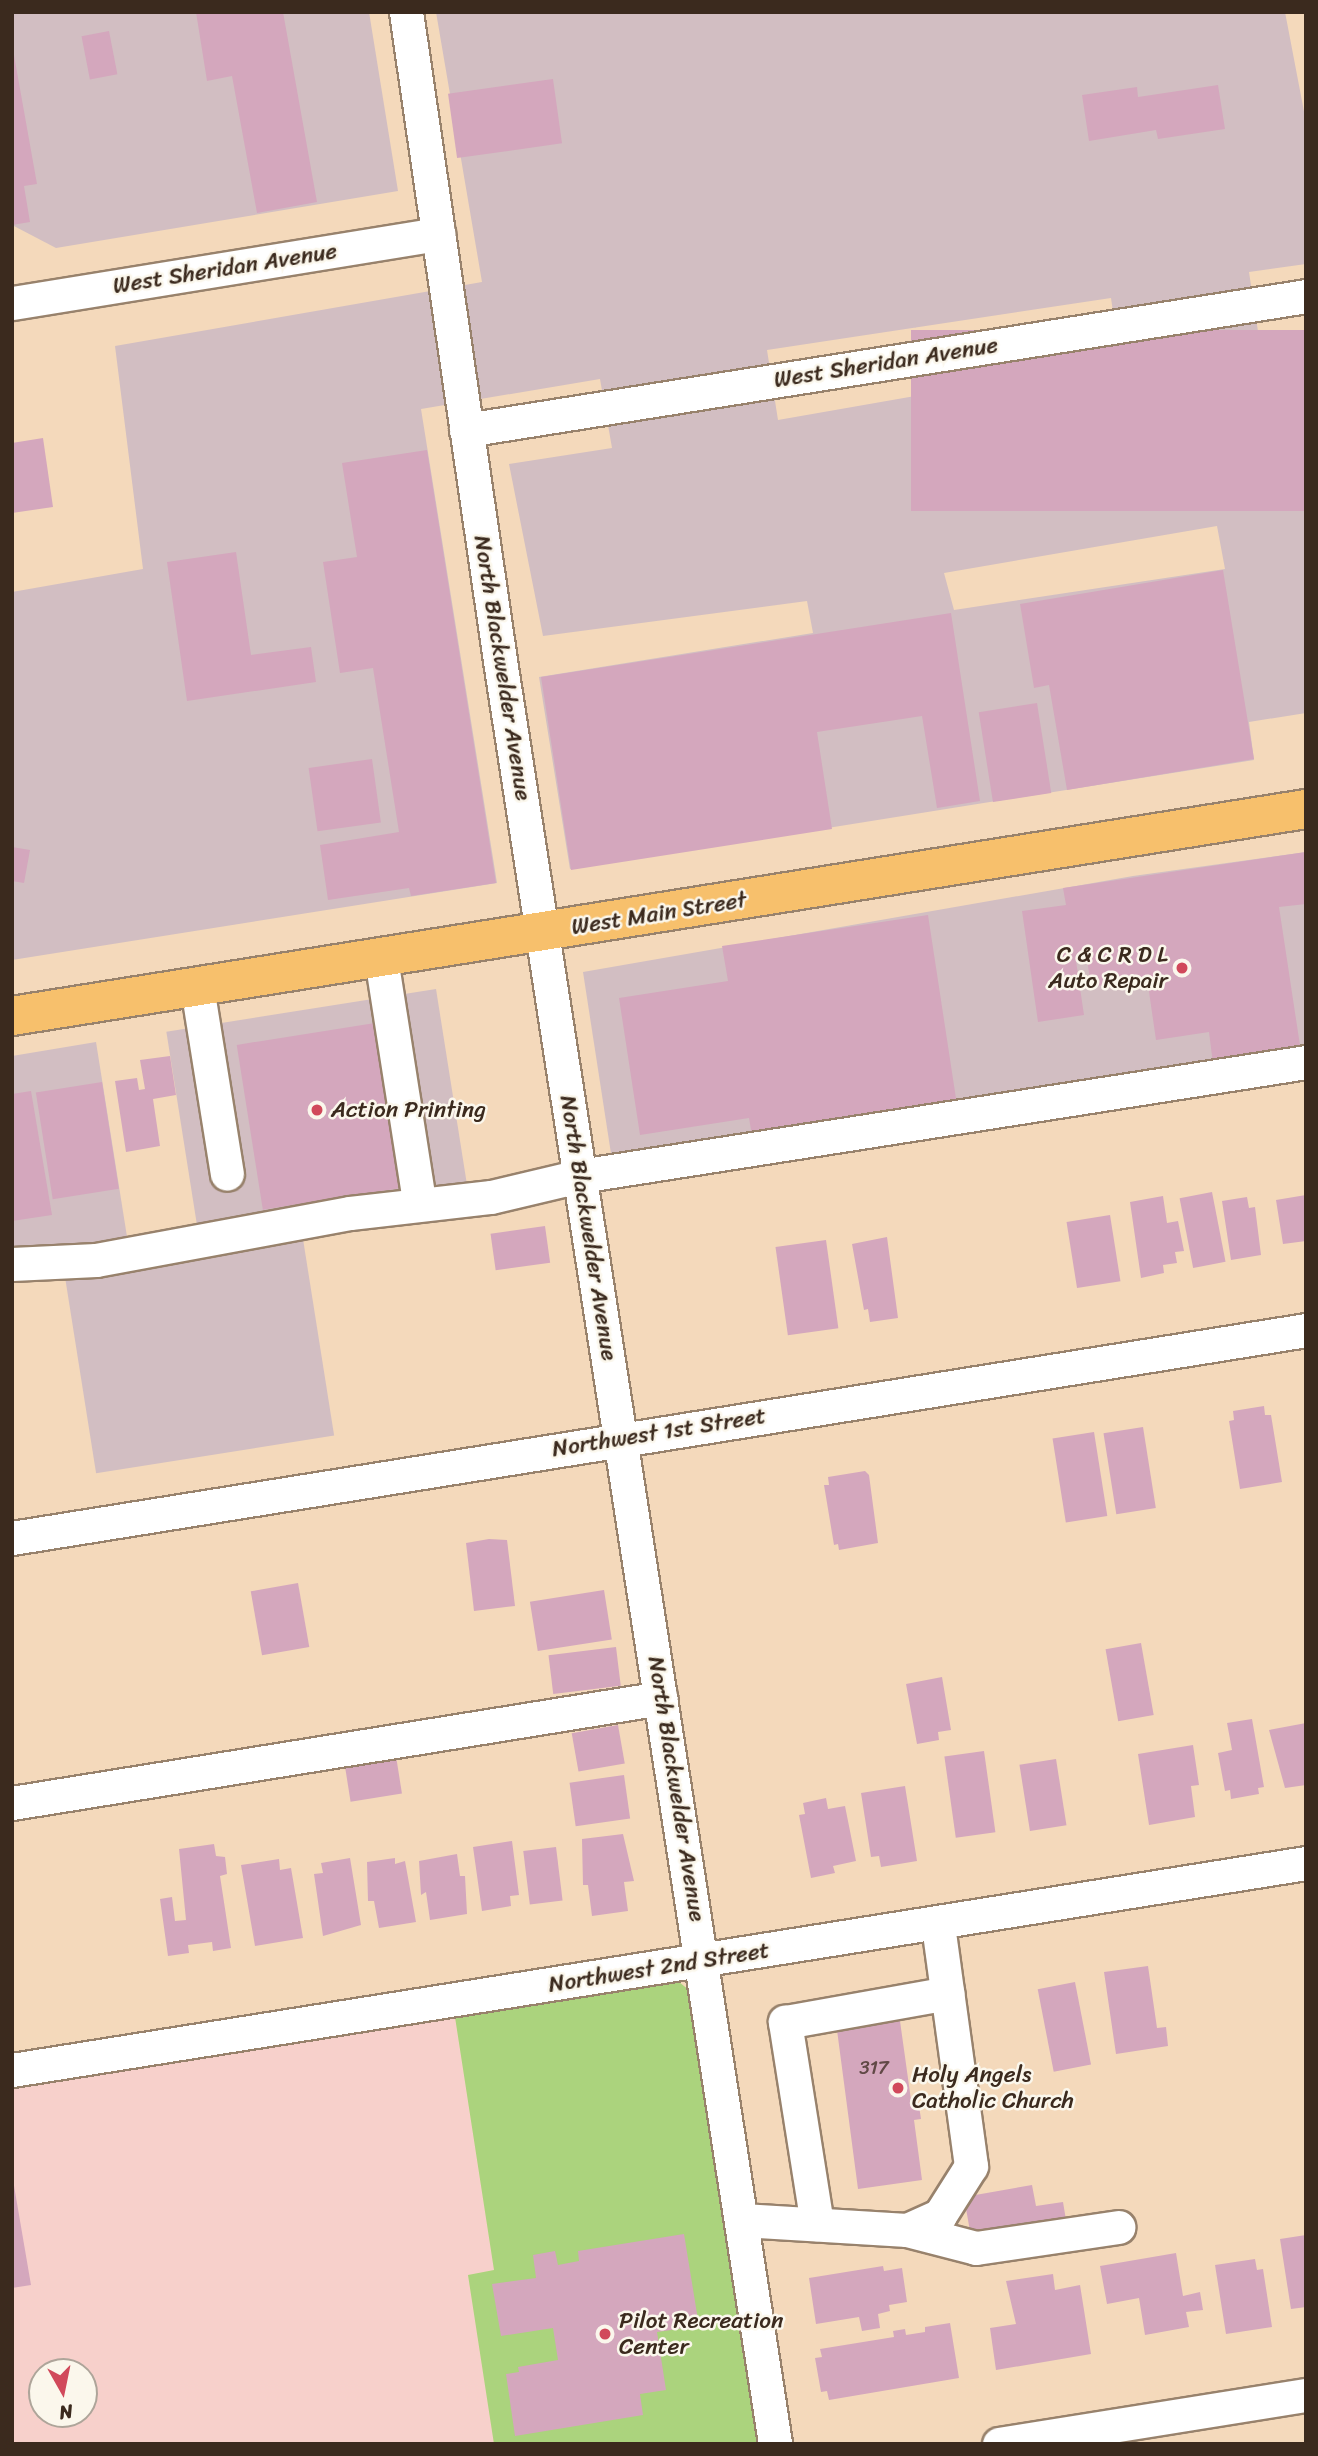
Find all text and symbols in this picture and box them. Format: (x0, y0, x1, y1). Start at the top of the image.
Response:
street label: West Sheridan Avenue (111, 238, 339, 300)
street label: West Sheridan Avenue (772, 332, 1000, 394)
street label: North Blackwelder Avenue (467, 534, 537, 802)
street label: West Main Street (569, 886, 749, 942)
place label: C & C R D L Auto Repair (1048, 941, 1168, 995)
marker: C & C R D L Auto Repair (1174, 960, 1190, 976)
street label: North Blackwelder Avenue (553, 1094, 623, 1362)
place label: Action Printing (331, 1096, 486, 1124)
marker: Action Printing (309, 1102, 325, 1118)
street label: Northwest 1st Street (550, 1402, 768, 1464)
street label: North Blackwelder Avenue (641, 1655, 711, 1923)
street label: Northwest 2nd Street (547, 1937, 771, 1999)
house number: 317 (859, 2057, 889, 2079)
place label: Holy Angels Catholic Church (912, 2061, 1074, 2115)
marker: Holy Angels Catholic Church (890, 2080, 906, 2096)
place label: Pilot Recreation Center (619, 2307, 783, 2361)
marker: Pilot Recreation Center (597, 2326, 613, 2342)
north arrow (28, 2358, 98, 2428)
text: N (57, 2395, 75, 2430)

